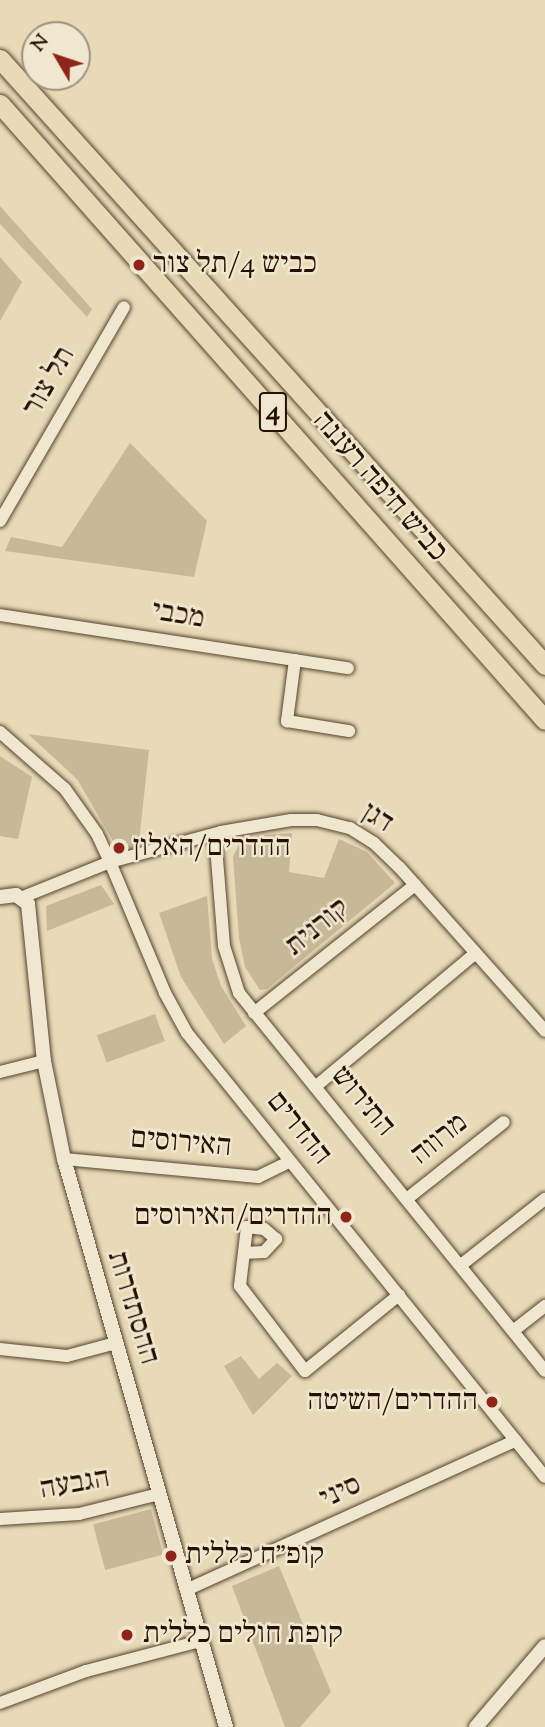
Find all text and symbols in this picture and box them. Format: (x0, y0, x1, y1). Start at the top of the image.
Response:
north arrow (21, 21, 91, 91)
text: N (26, 29, 56, 58)
place label: כביש 4/תל צור (153, 247, 317, 283)
marker: כביש 4/תל צור (131, 257, 147, 273)
street label: תל צור (16, 341, 84, 423)
road number: 4 (257, 388, 289, 436)
street label: כביש חיפה רעננה (304, 404, 454, 570)
street label: מכבי (149, 594, 207, 638)
street label: דגן (354, 796, 400, 842)
place label: ההדרים/האלון (133, 830, 291, 866)
marker: ההדרים/האלון (111, 840, 127, 856)
street label: קורנית (278, 891, 358, 965)
street label: התירוש (322, 1059, 402, 1145)
street label: ההדרים (258, 1085, 338, 1173)
street label: מרווה (404, 1106, 476, 1174)
street label: האירוסים (129, 1122, 233, 1166)
place label: ההדרים/האירוסים (134, 1199, 332, 1235)
marker: ההדרים/האירוסים (338, 1209, 354, 1225)
street label: ההסתדרות (98, 1247, 166, 1369)
place label: ההדרים/השיטה (307, 1384, 478, 1420)
marker: ההדרים/השיטה (484, 1394, 500, 1410)
street label: הגבעה (37, 1461, 113, 1509)
street label: סיני (315, 1468, 367, 1518)
place label: קופ״ח כללית (185, 1538, 324, 1574)
marker: קופ״ח כללית (163, 1548, 179, 1564)
place label: קופת חולים כללית (143, 1617, 343, 1653)
marker: קופת חולים כללית (117, 1625, 137, 1645)

